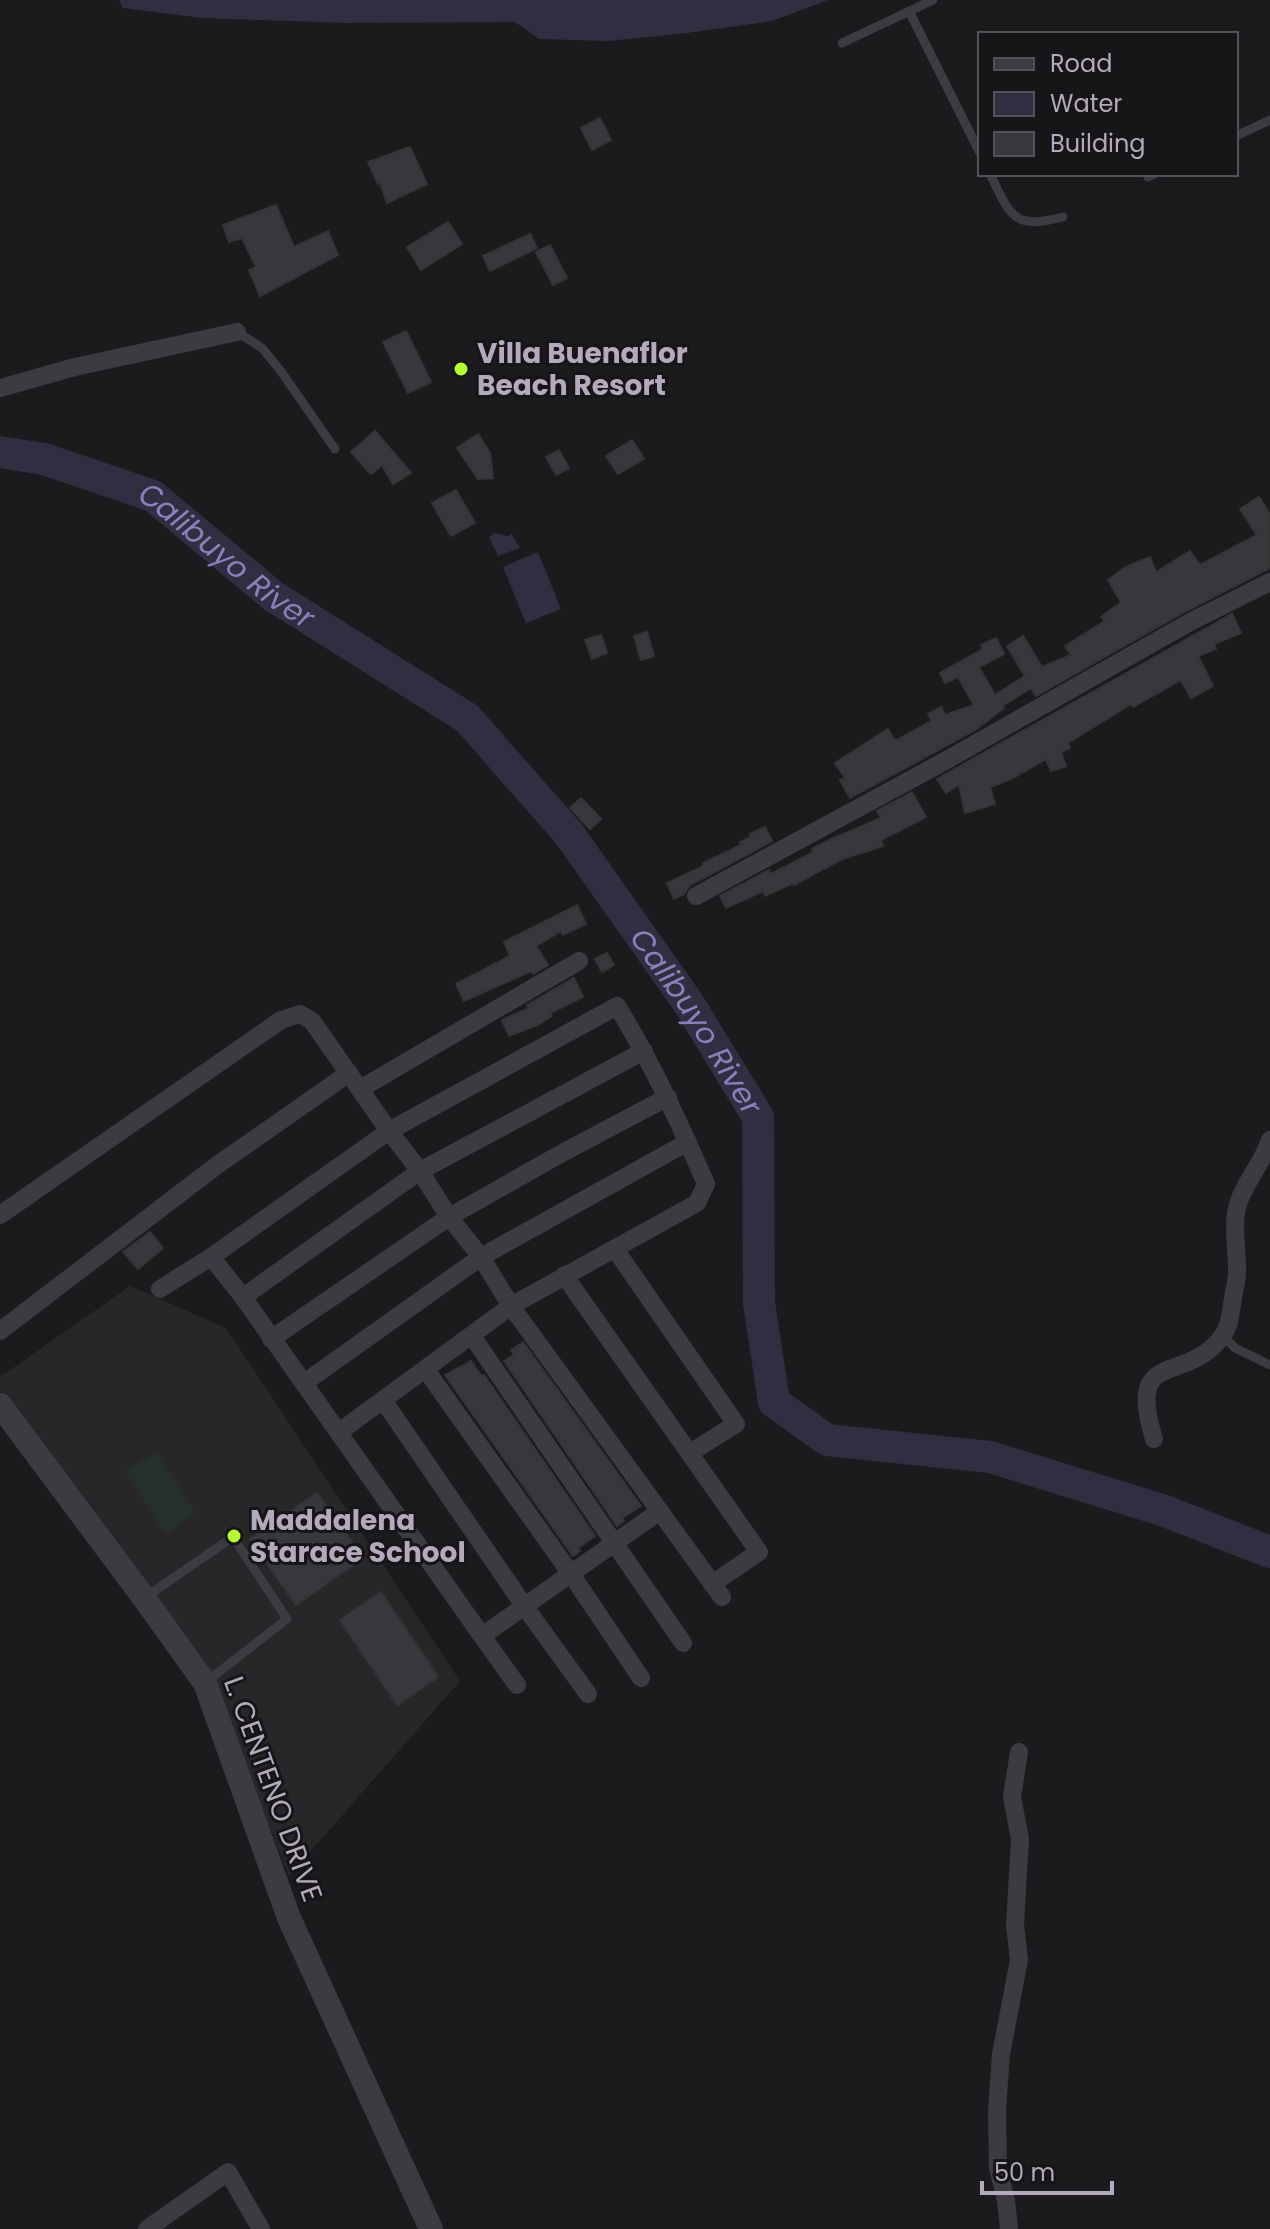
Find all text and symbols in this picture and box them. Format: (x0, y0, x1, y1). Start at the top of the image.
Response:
legend (978, 32, 1238, 176)
text: Road (1050, 47, 1112, 80)
text: Water (1050, 87, 1122, 120)
text: Building (1050, 127, 1146, 160)
place label: Villa Buenaflor Beach Resort (477, 334, 688, 405)
marker: Villa Buenaflor Beach Resort (452, 360, 470, 378)
water label: Calibuyo River (134, 471, 324, 639)
water label: Calibuyo River (620, 919, 773, 1123)
place label: Maddalena Starace School (250, 1501, 466, 1572)
marker: Maddalena Starace School (225, 1527, 243, 1545)
street label: L. CENTENO DRIVE (214, 1671, 332, 1907)
scale bar (982, 2145, 1112, 2195)
text: 50 m (994, 2156, 1055, 2189)

